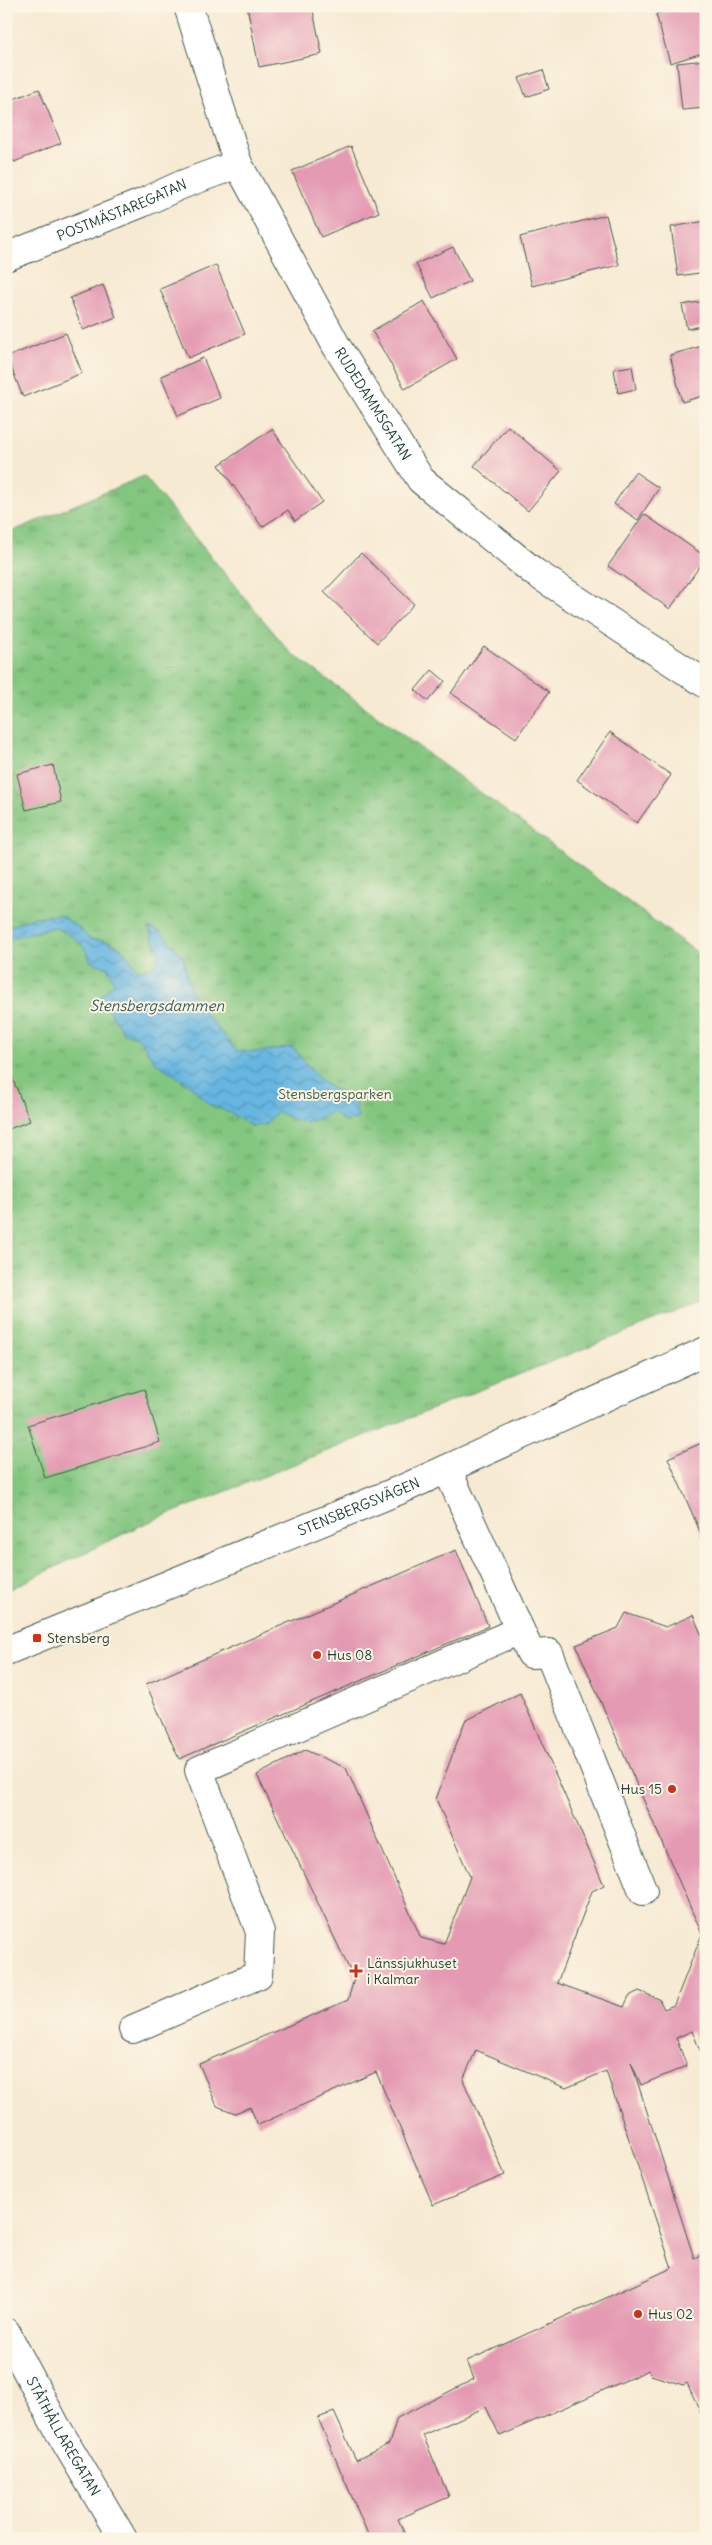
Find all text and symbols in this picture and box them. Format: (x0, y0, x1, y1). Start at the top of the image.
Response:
street label: POSTMÄSTAREGATAN (54, 175, 189, 245)
street label: RUDEDAMMSGATAN (331, 344, 415, 464)
water label: Stensbergsdammen (90, 996, 225, 1015)
park label: Stensbergsparken (278, 1085, 392, 1103)
street label: STENSBERGSVÄGEN (295, 1473, 423, 1540)
place label: Stensberg (47, 1629, 110, 1647)
marker: Stensberg (31, 1632, 43, 1644)
place label: Hus 08 (327, 1646, 372, 1664)
marker: Hus 08 (311, 1649, 323, 1661)
place label: Hus 15 (620, 1780, 662, 1798)
marker: Hus 15 (666, 1783, 678, 1795)
place label: Länssjukhuset i Kalmar (367, 1954, 457, 1988)
marker: Länssjukhuset i Kalmar (349, 1964, 363, 1978)
place label: Hus 02 (648, 2305, 693, 2323)
marker: Hus 02 (632, 2308, 644, 2320)
street label: STÅTHÅLLAREGATAN (22, 2374, 104, 2499)

